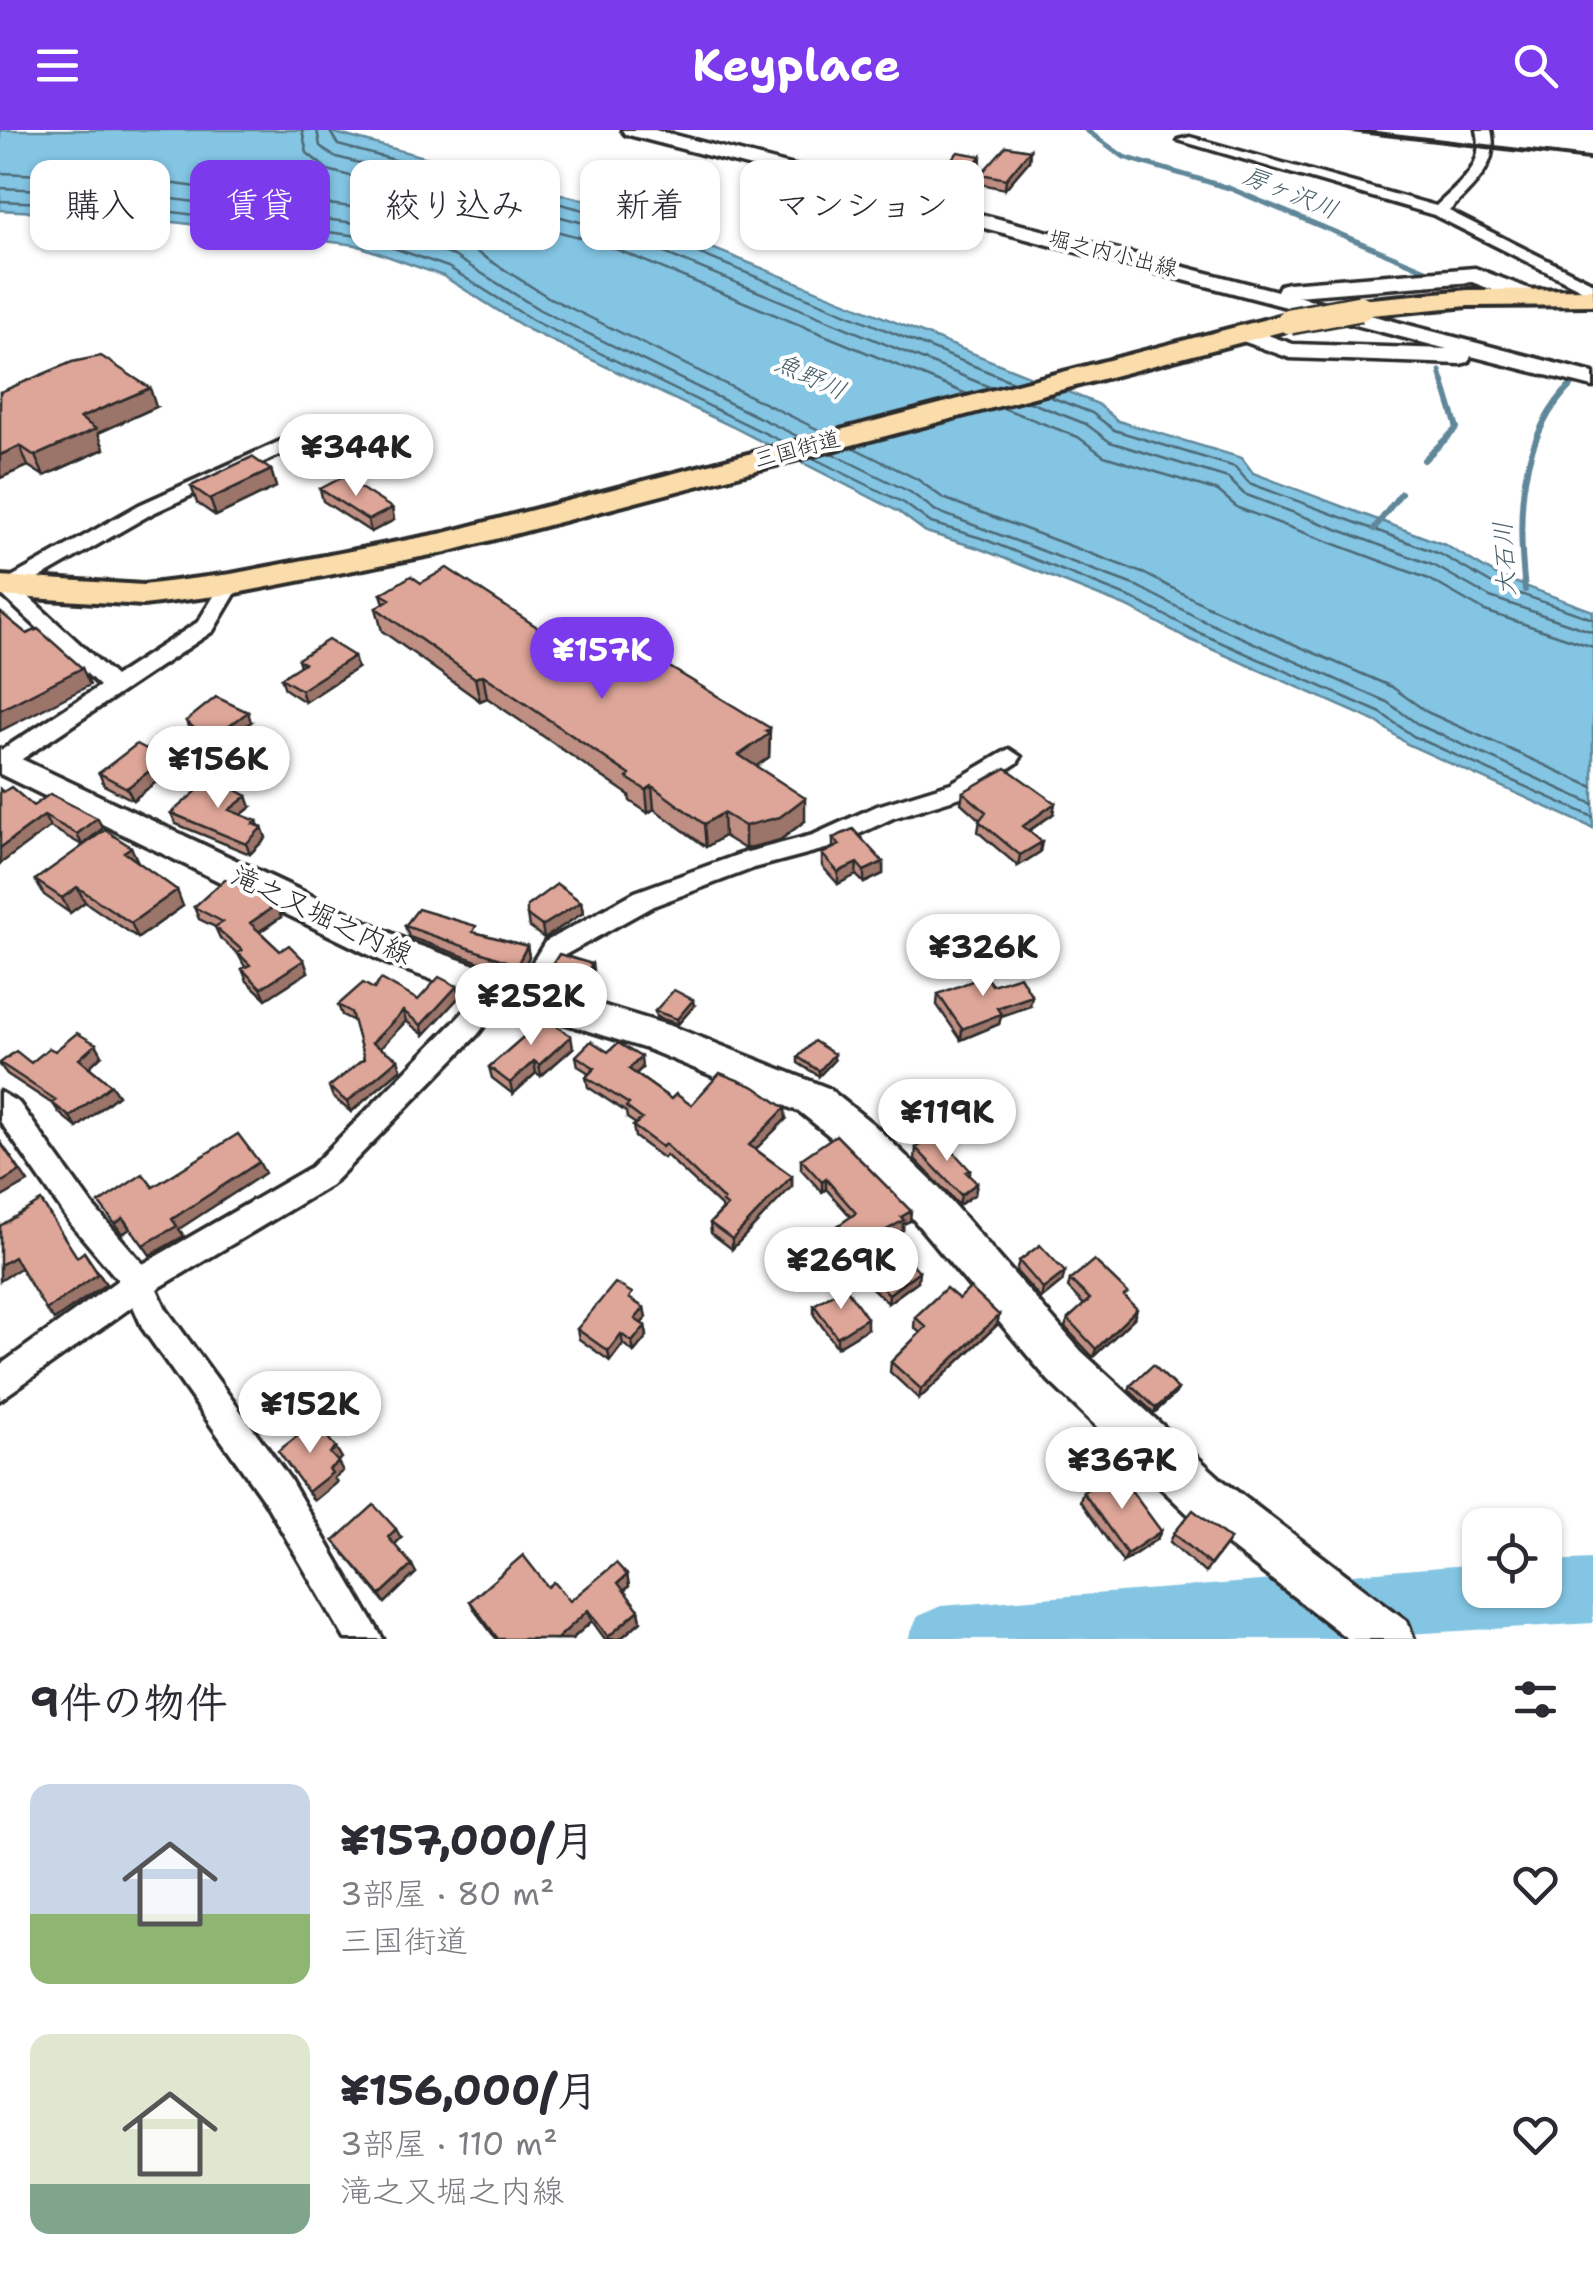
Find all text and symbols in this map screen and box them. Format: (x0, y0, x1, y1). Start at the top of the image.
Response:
text: Keyplace (692, 35, 901, 95)
icon: menu (30, 38, 85, 93)
icon: search (1508, 38, 1563, 93)
water label: 房ヶ沢川 (1238, 158, 1344, 226)
chip: 購入 (30, 160, 170, 250)
chip: 賃貸 (190, 160, 330, 250)
chip: 絞り込み (350, 160, 560, 250)
chip: 新着 (580, 160, 720, 250)
chip: マンション (740, 160, 984, 250)
street label: 堀之内小出線 (1045, 223, 1181, 283)
water label: 魚野川 (770, 345, 852, 407)
pin: ¥344K (286, 414, 426, 499)
street label: 三国街道 (751, 424, 843, 474)
text: ¥344K (301, 425, 411, 468)
water label: 大石川 (1485, 521, 1523, 597)
pin: ¥157K (532, 617, 672, 702)
text: ¥157K (552, 628, 652, 671)
pin: ¥156K (148, 726, 288, 811)
text: ¥156K (168, 737, 268, 780)
street label: 滝之又堀之内線 (225, 855, 419, 973)
pin: ¥326K (913, 914, 1053, 999)
text: ¥326K (928, 925, 1038, 968)
pin: ¥252K (461, 963, 601, 1048)
text: ¥252K (477, 974, 585, 1017)
pin: ¥119K (877, 1079, 1017, 1164)
text: ¥119K (900, 1090, 994, 1133)
pin: ¥269K (771, 1227, 911, 1312)
text: ¥269K (786, 1238, 896, 1281)
pin: ¥152K (240, 1371, 380, 1456)
text: ¥152K (260, 1382, 360, 1425)
pin: ¥367K (1052, 1427, 1192, 1512)
text: ¥367K (1067, 1438, 1177, 1481)
map controls (1462, 1508, 1562, 1608)
button: locate (1462, 1508, 1562, 1608)
icon: filters (1508, 1672, 1563, 1727)
text: 9件の物件 (30, 1674, 227, 1730)
text: ¥157,000/月 (340, 1812, 595, 1868)
icon: home (110, 1824, 230, 1944)
icon: heart (1508, 1857, 1563, 1912)
text: 3部屋 · 80 m² (340, 1872, 555, 1915)
text: 三国街道 (340, 1919, 468, 1962)
text: ¥156,000/月 (340, 2062, 598, 2118)
icon: home (110, 2074, 230, 2194)
icon: heart (1508, 2107, 1563, 2162)
text: 3部屋 · 110 m² (340, 2122, 558, 2165)
text: 滝之又堀之内線 (340, 2169, 564, 2212)

